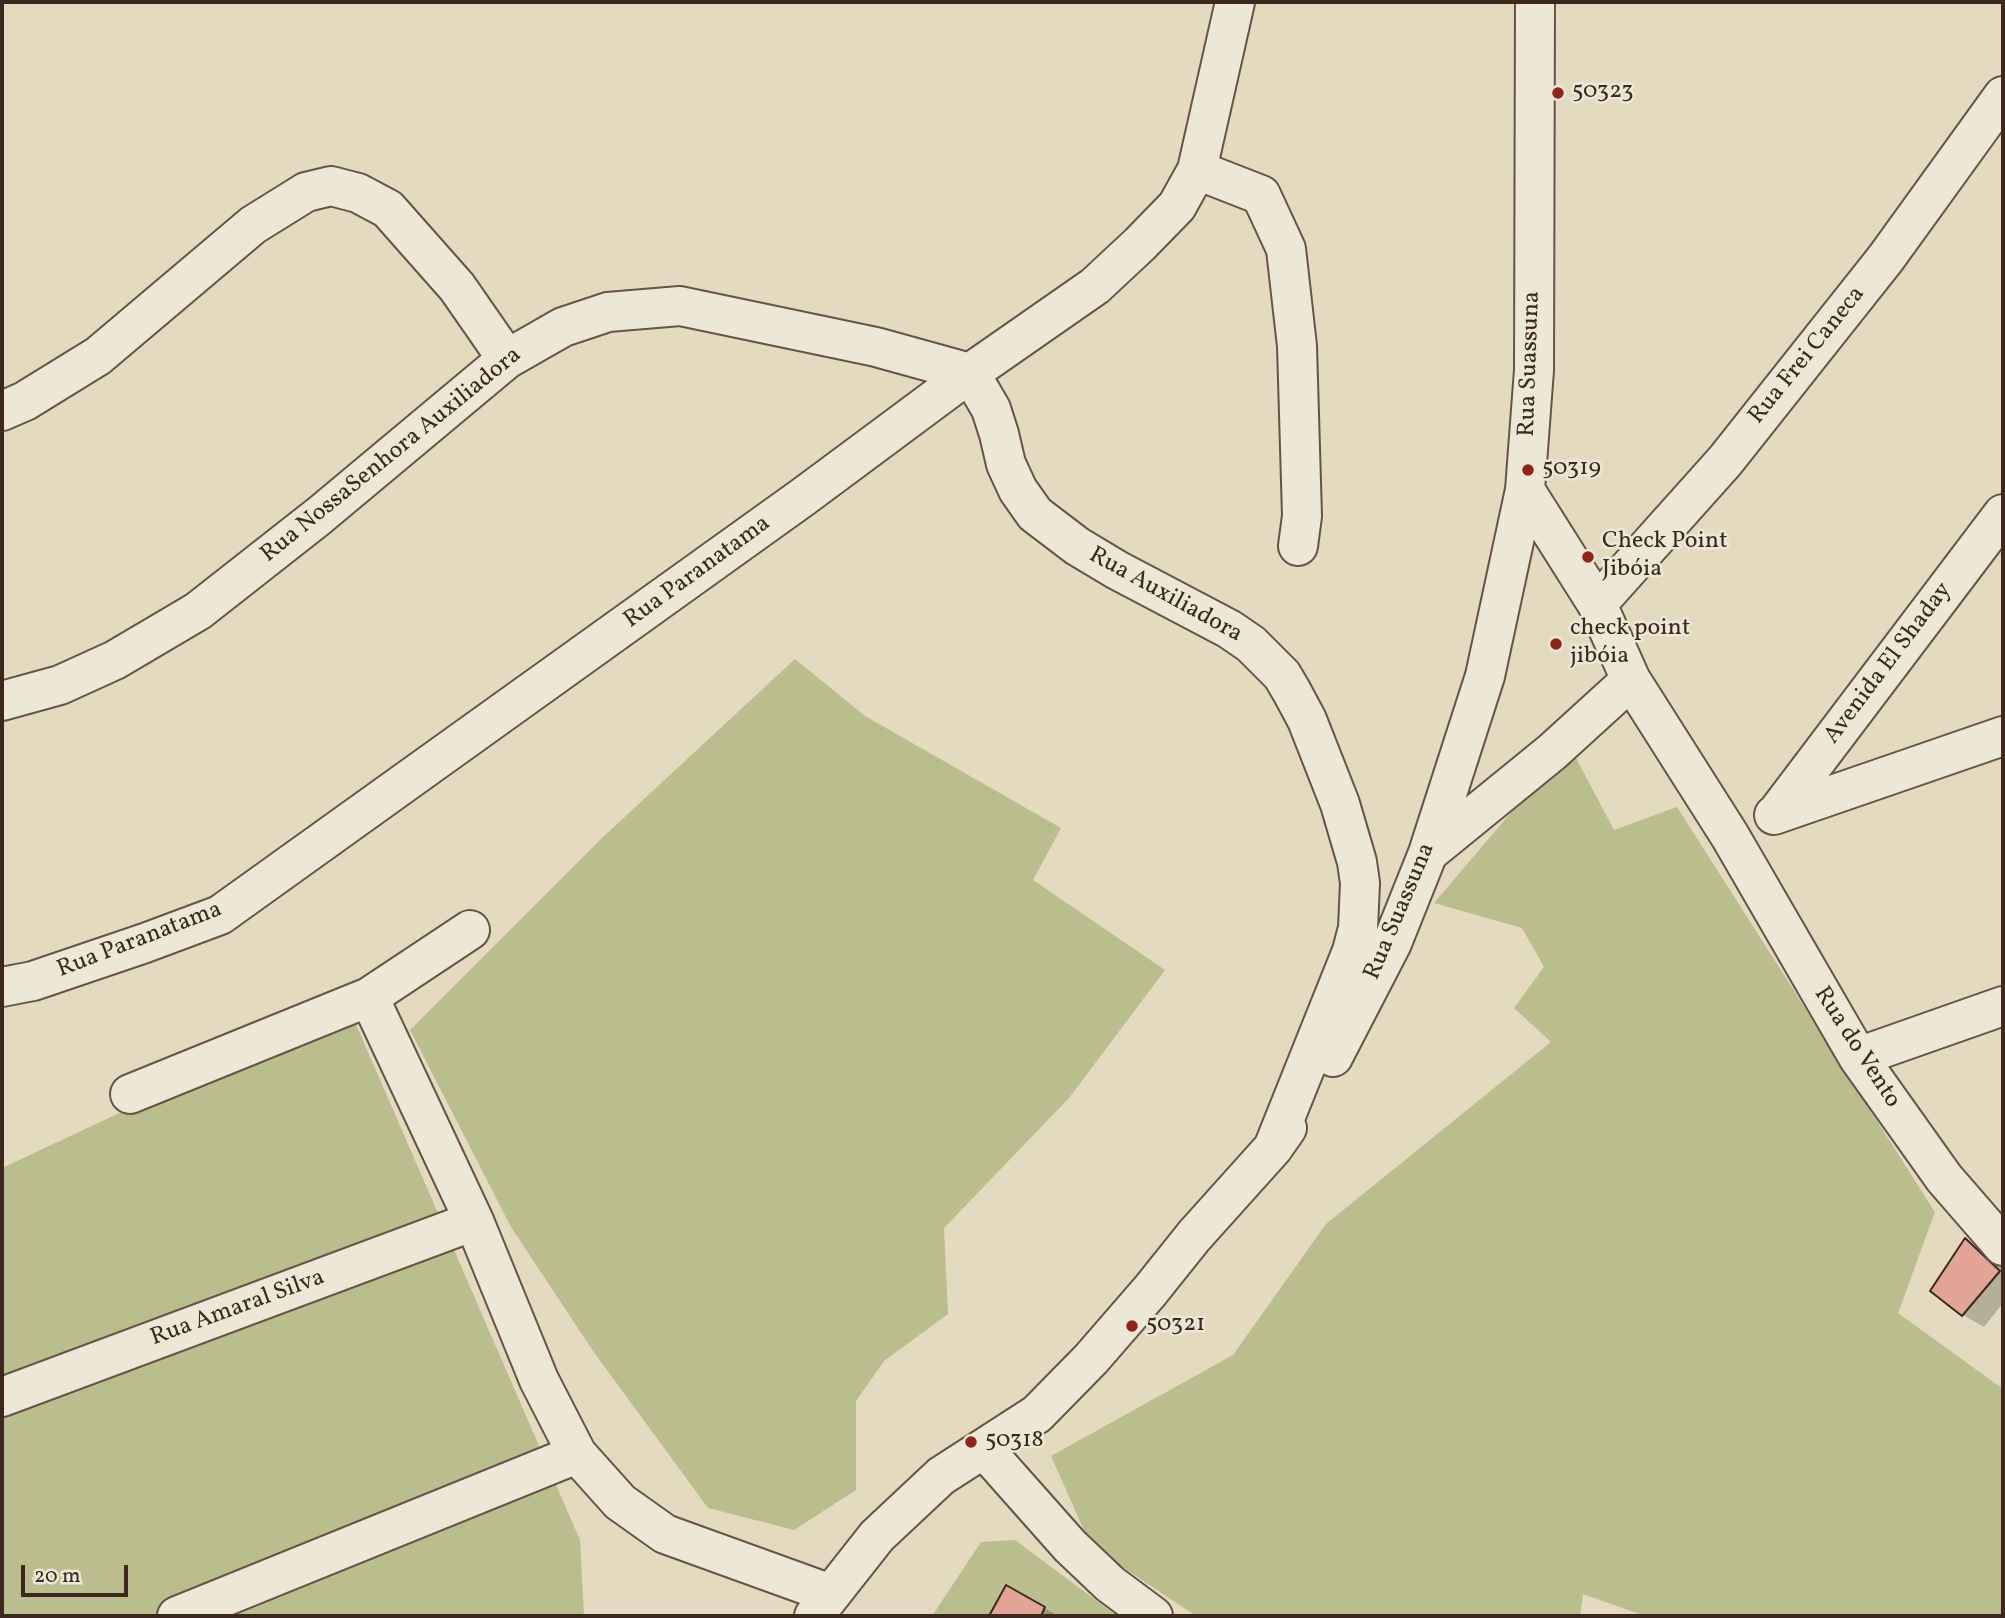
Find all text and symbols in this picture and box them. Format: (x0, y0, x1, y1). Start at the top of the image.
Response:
place label: 50323 (1572, 79, 1634, 107)
marker: 50323 (1550, 85, 1566, 101)
street label: Rua Frei Caneca (1744, 281, 1872, 431)
street label: Rua Suassuna (1514, 291, 1548, 437)
street label: Rua NossaSenhora Auxiliadora (256, 342, 528, 570)
place label: 50319 (1542, 456, 1601, 484)
marker: 50319 (1520, 462, 1536, 478)
street label: Rua Paranatama (619, 510, 777, 636)
place label: Check Point Jibóia (1602, 529, 1728, 585)
street label: Rua Auxiliadora (1083, 542, 1247, 650)
marker: Check Point Jibóia (1580, 549, 1596, 565)
street label: Avenida El Shaday (1819, 578, 1959, 750)
place label: check point jibóia (1570, 616, 1690, 672)
marker: check point jibóia (1548, 636, 1564, 652)
street label: Rua Suassuna (1359, 839, 1443, 985)
street label: Rua Paranatama (54, 896, 226, 986)
street label: Rua do Vento (1806, 982, 1906, 1114)
street label: Rua Amaral Silva (147, 1264, 329, 1354)
place label: 50321 (1146, 1312, 1205, 1340)
marker: 50321 (1124, 1318, 1140, 1334)
place label: 50318 (985, 1428, 1044, 1456)
marker: 50318 (963, 1434, 979, 1450)
scale bar (24, 1552, 131, 1596)
text: 20 m (34, 1562, 80, 1591)

